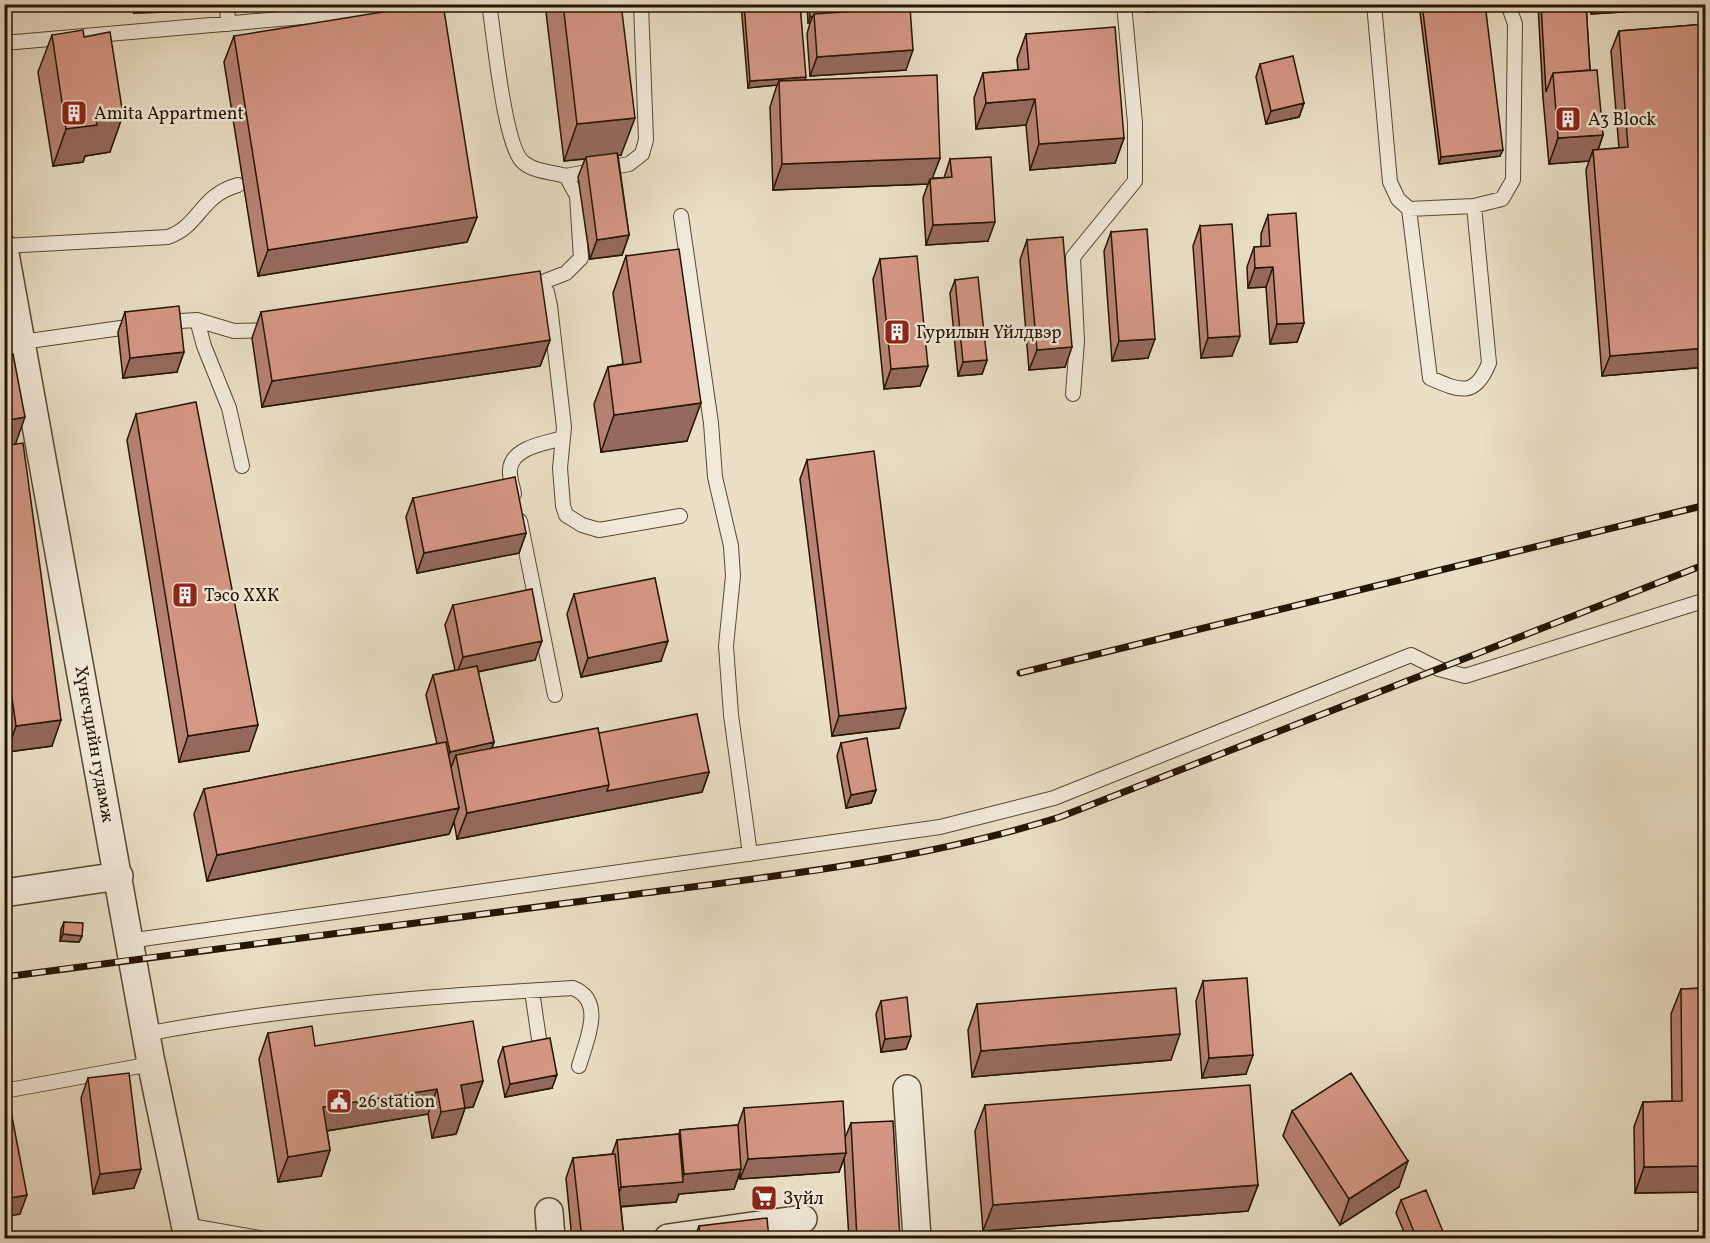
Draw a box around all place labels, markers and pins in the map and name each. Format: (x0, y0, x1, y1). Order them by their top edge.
building icon: Amita Appartment (59, 98, 89, 128)
place label: Amita Appartment (94, 102, 244, 127)
building icon: A3 Block (1553, 104, 1583, 134)
place label: A3 Block (1588, 108, 1656, 133)
building icon: Гурилын Үйлдвэр (882, 317, 912, 347)
place label: Гурилын Үйлдвэр (916, 321, 1062, 346)
building icon: Тэсо ХХК (170, 580, 200, 610)
place label: Тэсо ХХК (204, 584, 279, 609)
public building icon: 26 station (324, 1086, 354, 1116)
place label: 26 station (358, 1090, 435, 1115)
supermarket icon: Зүйл (749, 1183, 779, 1213)
place label: Зүйл (783, 1187, 824, 1212)

